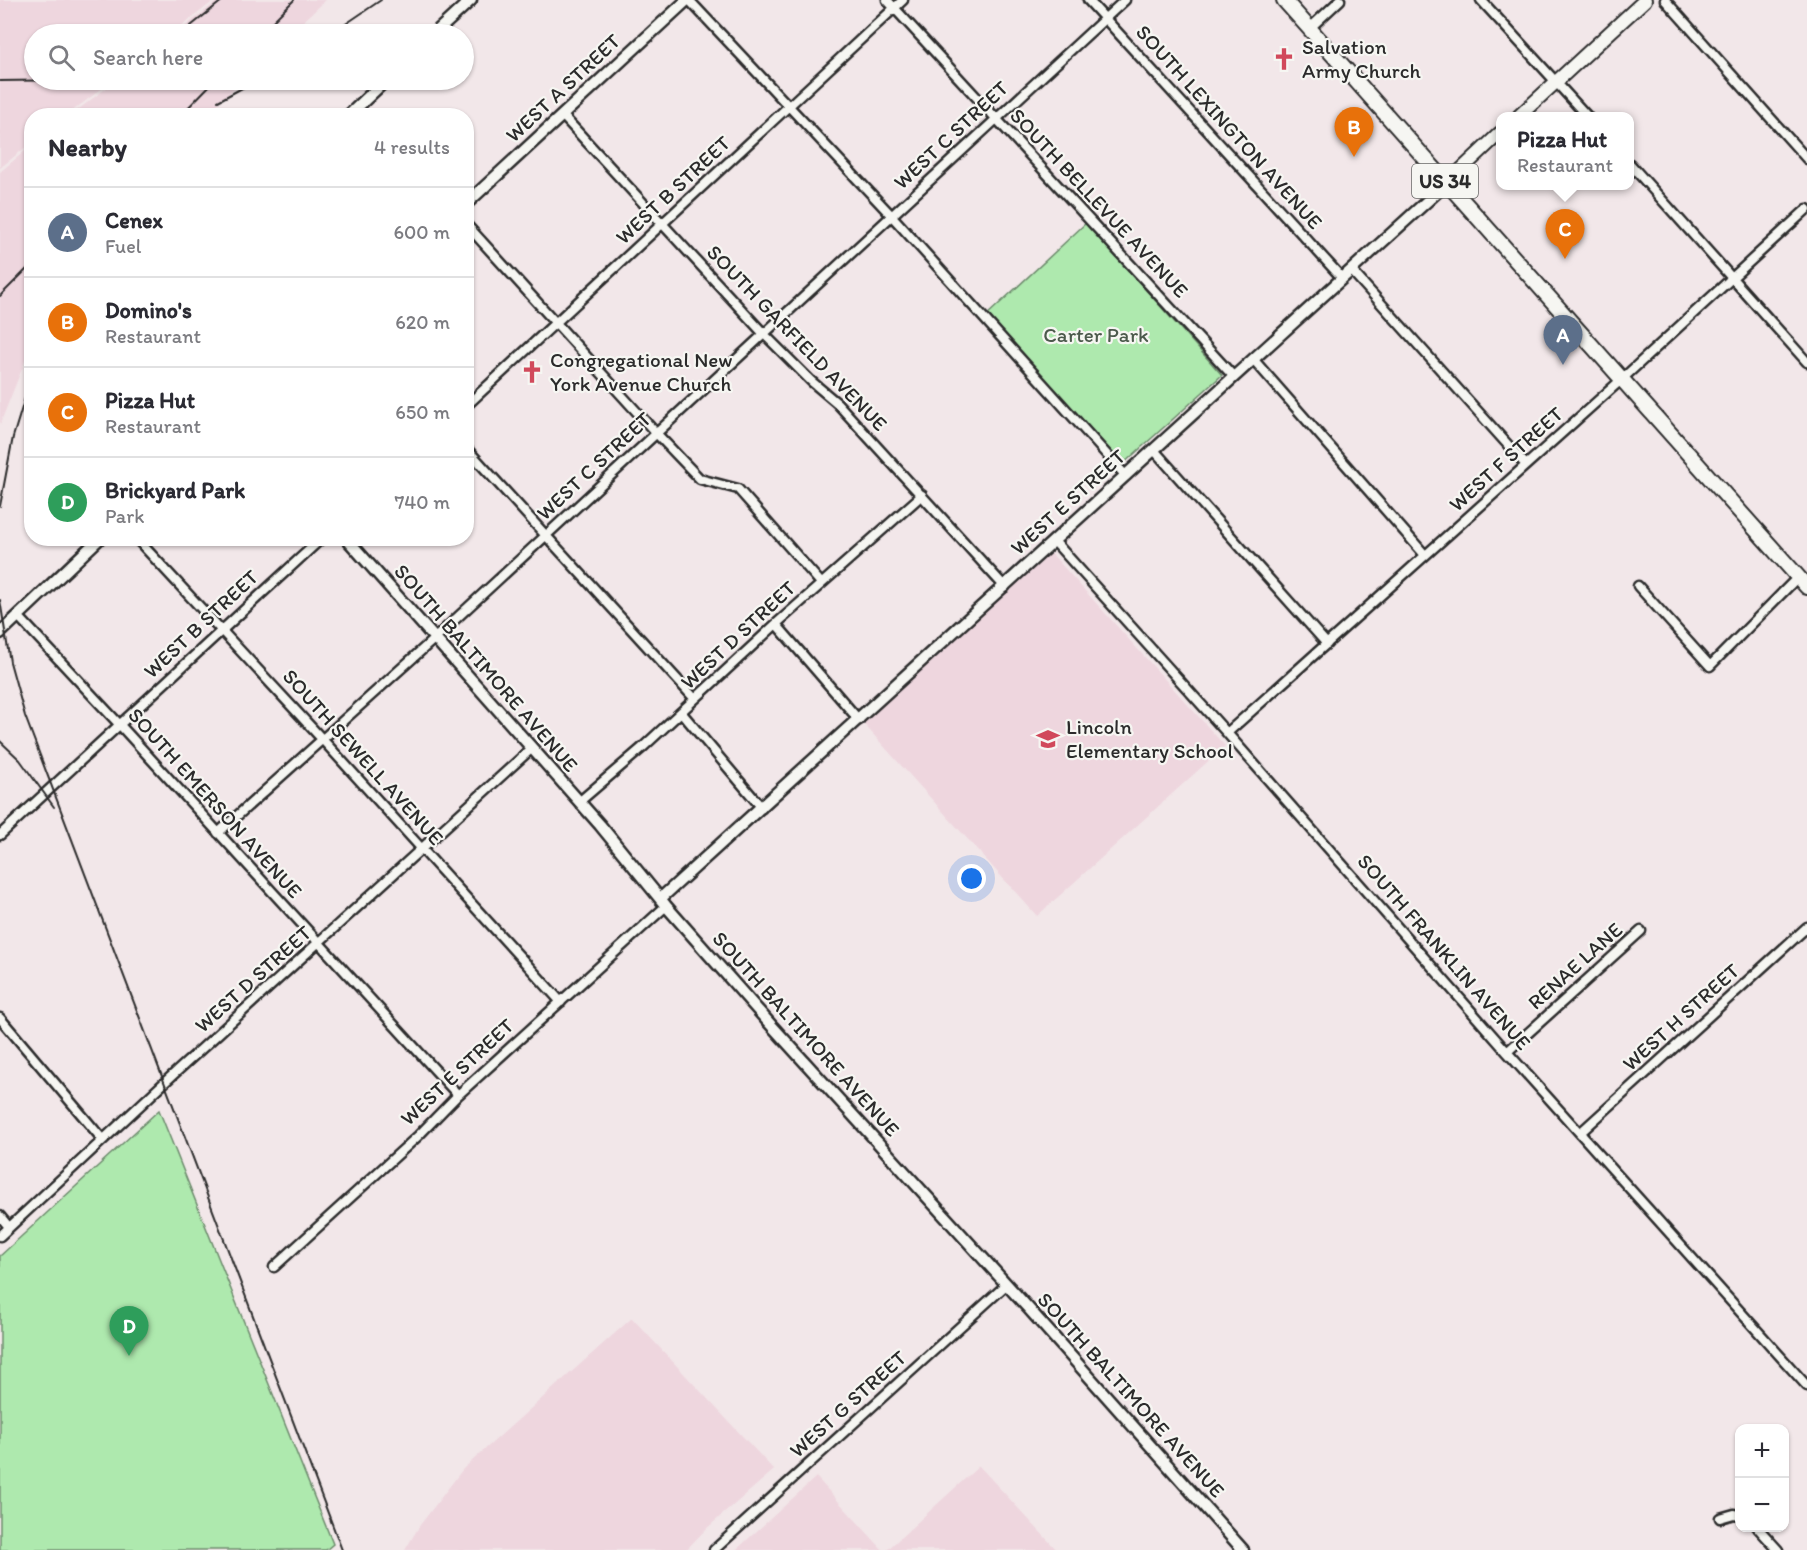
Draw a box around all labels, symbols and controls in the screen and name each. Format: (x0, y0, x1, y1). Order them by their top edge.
street label: SOUTH LEXINGTON AVENUE (1131, 19, 1328, 234)
search box (24, 24, 474, 90)
street label: WEST A STREET (500, 28, 625, 147)
place label: Salvation Army Church (1302, 34, 1422, 83)
icon: search (45, 41, 78, 74)
text: Search here (93, 44, 203, 71)
church icon: Salvation Army Church (1271, 46, 1297, 72)
street label: WEST C STREET (888, 75, 1013, 194)
street label: SOUTH BELLEVUE AVENUE (1005, 103, 1194, 303)
pin: B (1334, 108, 1374, 157)
popup (1496, 112, 1634, 190)
text: Pizza Hut (1517, 126, 1607, 153)
street label: WEST B STREET (610, 130, 735, 249)
text: Nearby (48, 131, 127, 163)
text: 4 results (374, 135, 450, 159)
text: Restaurant (1517, 153, 1613, 177)
road number: US 34 (1412, 164, 1478, 198)
text: Cenex (105, 207, 163, 234)
pin: C (1546, 210, 1584, 259)
text: A (61, 220, 74, 244)
text: 600 m (393, 220, 450, 244)
text: Fuel (105, 234, 141, 258)
street label: SOUTH GARFIELD AVENUE (702, 239, 893, 436)
text: Domino's (105, 297, 192, 324)
text: B (61, 310, 74, 334)
text: 620 m (395, 310, 450, 334)
pin: A (1544, 316, 1582, 365)
park label: Carter Park (1043, 322, 1149, 347)
text: Restaurant (105, 324, 201, 348)
place label: Congregational New York Avenue Church (550, 347, 733, 396)
church icon: Congregational New York Avenue Church (519, 359, 545, 385)
text: Pizza Hut (105, 387, 195, 414)
text: C (61, 400, 74, 424)
text: 650 m (395, 400, 450, 424)
street label: WEST F STREET (1444, 401, 1568, 516)
street label: WEST C STREET (531, 406, 656, 525)
text: Restaurant (105, 414, 201, 438)
street label: WEST E STREET (1005, 443, 1130, 560)
text: Brickyard Park (105, 477, 245, 504)
text: D (61, 490, 74, 514)
text: 740 m (394, 490, 450, 514)
text: Park (105, 504, 144, 528)
street label: SOUTH BALTIMORE AVENUE (389, 559, 584, 777)
street label: WEST B STREET (138, 564, 263, 683)
street label: WEST D STREET (675, 575, 800, 694)
street label: SOUTH SEWELL AVENUE (278, 664, 449, 850)
street label: SOUTH EMERSON AVENUE (123, 702, 308, 903)
place label: Lincoln Elementary School (1066, 714, 1234, 763)
school or university icon: Lincoln Elementary School (1035, 726, 1061, 752)
street label: SOUTH FRANKLIN AVENUE (1352, 849, 1536, 1055)
your location (957, 864, 986, 893)
street label: RENAE LANE (1522, 917, 1627, 1014)
street label: WEST D STREET (189, 920, 316, 1037)
street label: SOUTH BALTIMORE AVENUE (708, 926, 905, 1141)
street label: WEST H STREET (1617, 958, 1744, 1076)
street label: WEST E STREET (395, 1013, 519, 1131)
street label: SOUTH BALTIMORE AVENUE (1033, 1287, 1230, 1502)
pin: D (110, 1306, 148, 1356)
street label: WEST G STREET (784, 1345, 911, 1463)
map controls (1735, 1424, 1789, 1532)
button: + (1735, 1424, 1789, 1478)
button: − (1735, 1478, 1789, 1532)

